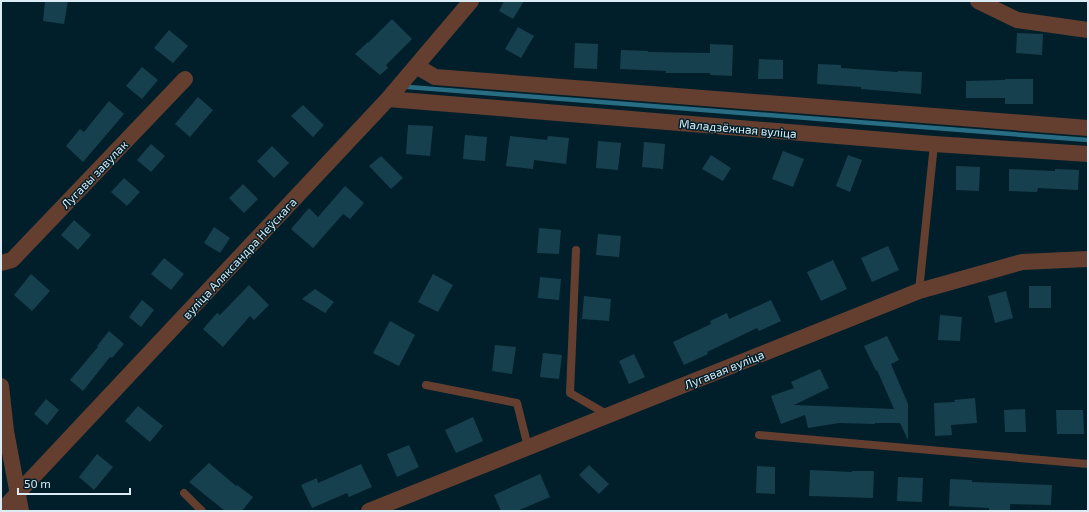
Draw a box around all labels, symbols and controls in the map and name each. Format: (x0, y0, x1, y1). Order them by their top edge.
street label: Маладзёжная вуліца (678, 116, 798, 141)
street label: Лугавы завулак (58, 137, 131, 212)
street label: вуліца Аляксандра Неўскага (179, 194, 300, 322)
street label: Лугавая вуліца (682, 347, 766, 392)
scale bar (18, 470, 130, 496)
text: 50 m (24, 476, 51, 490)

